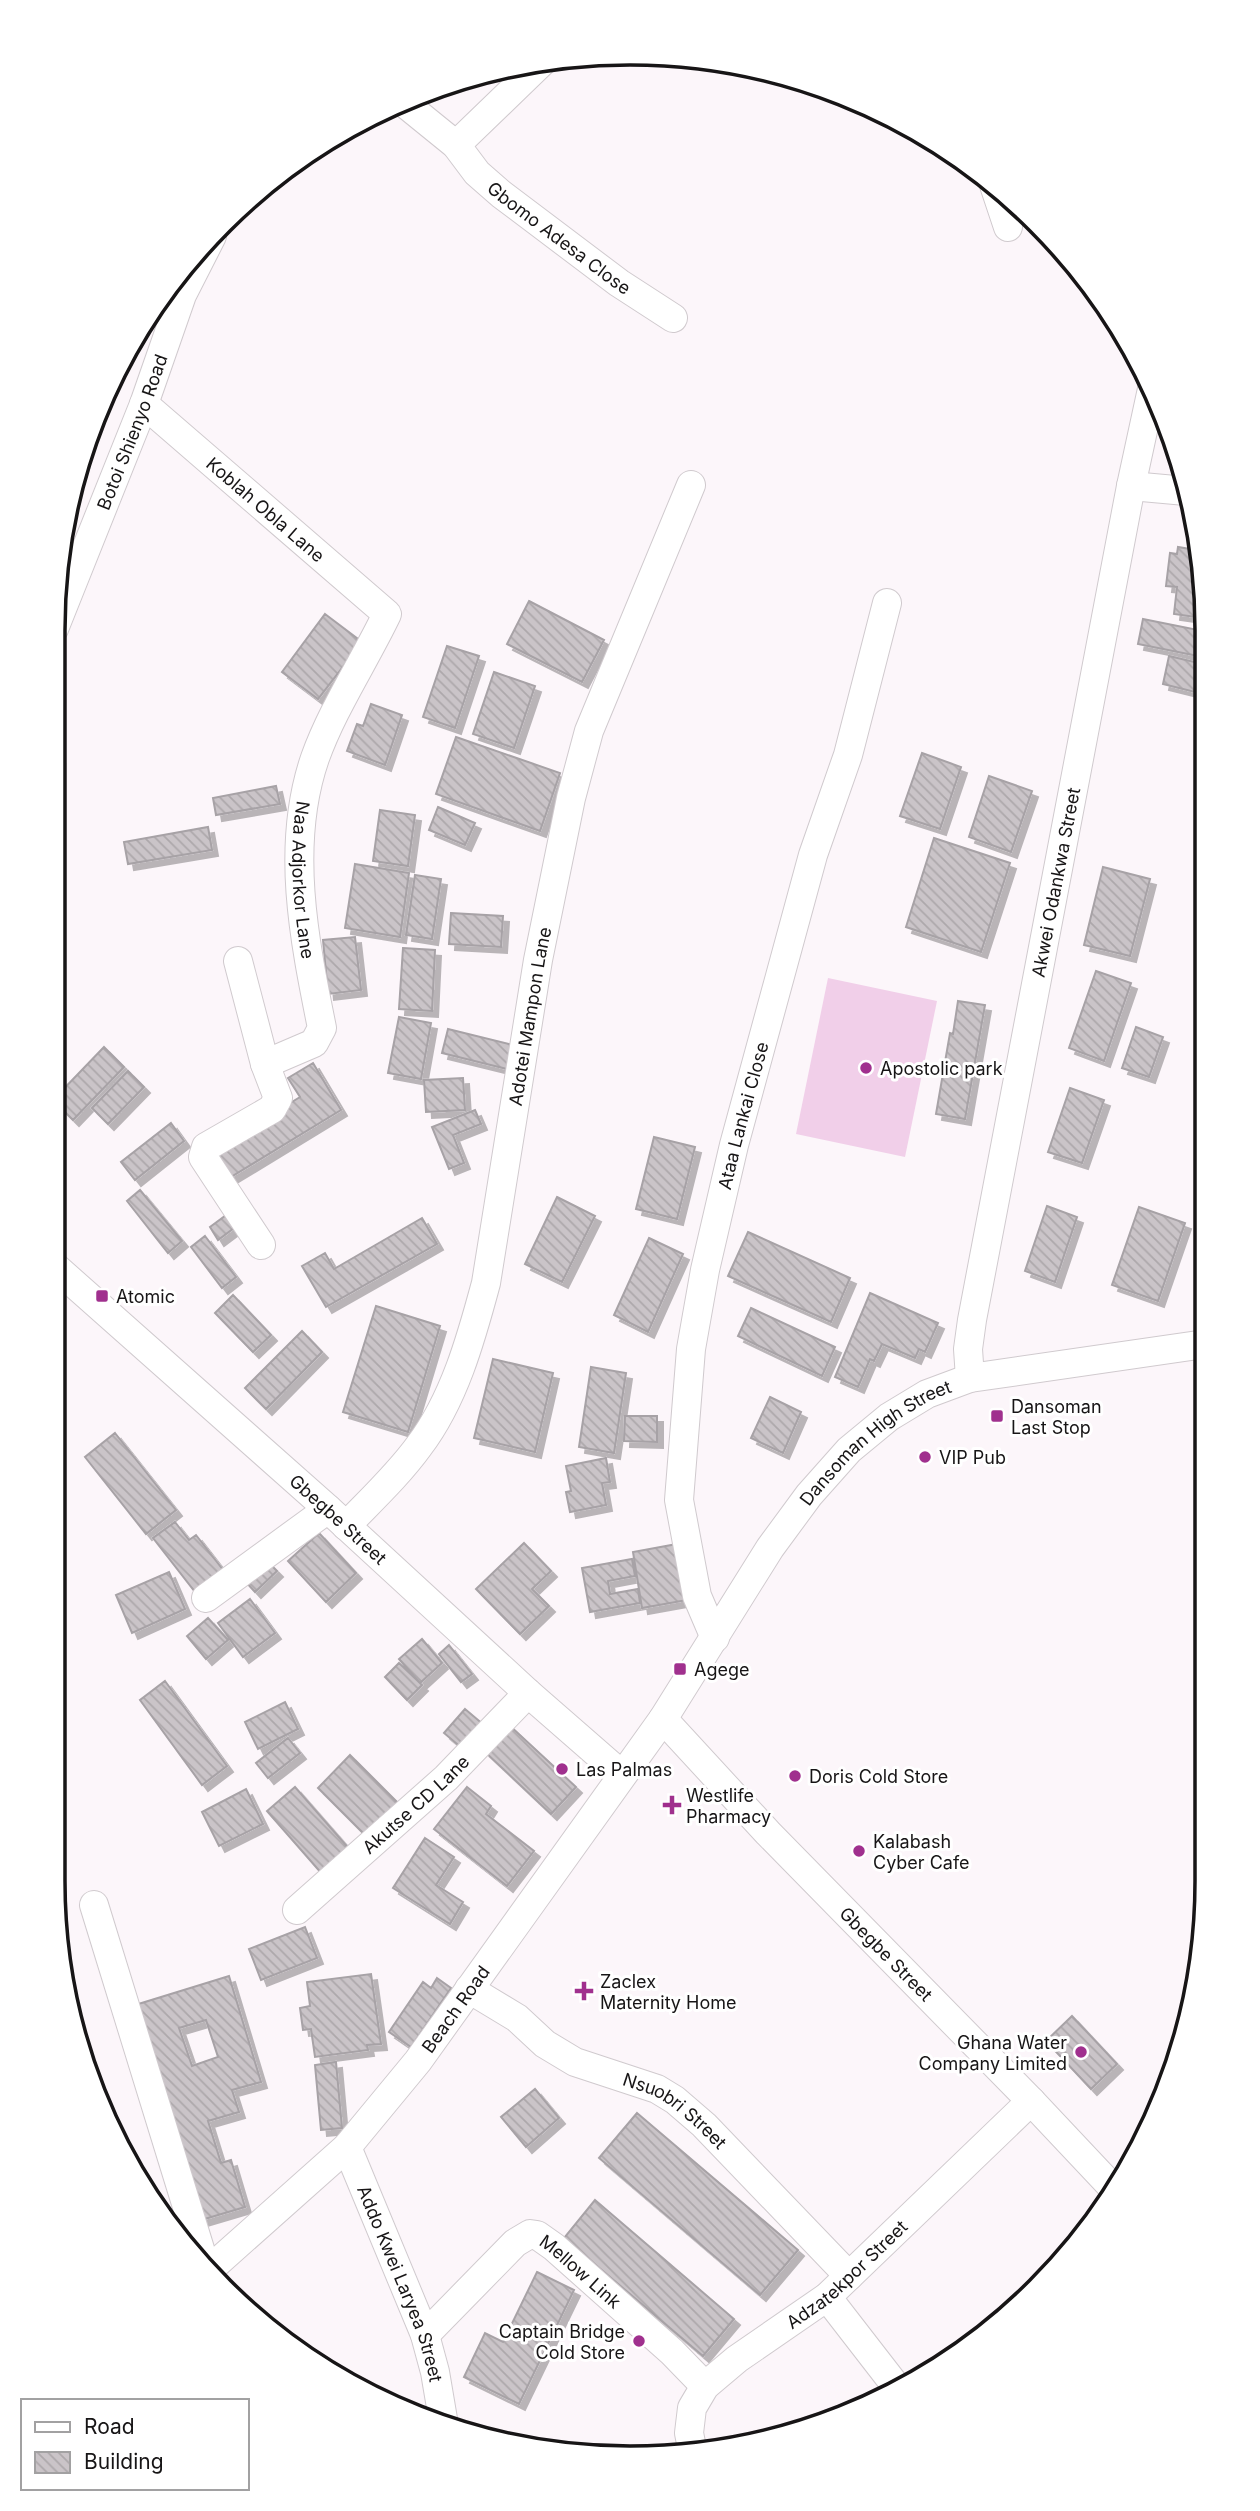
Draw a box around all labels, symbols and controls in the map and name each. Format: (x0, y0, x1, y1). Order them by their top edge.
street label: Gbomo Adesa Close (483, 177, 635, 298)
street label: Botoi Shienyo Road (92, 351, 171, 513)
street label: Koblah Obla Lane (203, 453, 329, 566)
street label: Akwei Odankwa Street (1027, 785, 1084, 979)
street label: Naa Adjorkor Lane (289, 800, 319, 960)
street label: Adotei Mampon Lane (504, 925, 555, 1107)
street label: Ataa Lankai Close (714, 1039, 772, 1192)
place label: Apostolic park (880, 1058, 1003, 1079)
marker: Apostolic park (858, 1060, 874, 1076)
place label: Atomic (116, 1286, 175, 1307)
marker: Atomic (94, 1288, 110, 1304)
street label: Dansoman High Street (795, 1375, 954, 1509)
place label: Dansoman Last Stop (1011, 1396, 1102, 1438)
marker: Dansoman Last Stop (989, 1408, 1005, 1424)
place label: VIP Pub (939, 1447, 1006, 1468)
marker: VIP Pub (917, 1449, 933, 1465)
street label: Gbegbe Street (286, 1470, 391, 1568)
place label: Agege (694, 1659, 750, 1680)
marker: Agege (672, 1661, 688, 1677)
street label: Akutse CD Lane (358, 1750, 473, 1858)
place label: Las Palmas (576, 1759, 672, 1780)
marker: Las Palmas (554, 1761, 570, 1777)
place label: Doris Cold Store (809, 1766, 948, 1787)
marker: Doris Cold Store (787, 1768, 803, 1784)
place label: Westlife Pharmacy (686, 1785, 771, 1827)
marker: Westlife Pharmacy (664, 1797, 680, 1813)
place label: Kalabash Cyber Cafe (873, 1831, 970, 1873)
marker: Kalabash Cyber Cafe (851, 1843, 867, 1859)
street label: Gbegbe Street (836, 1902, 937, 2005)
street label: Beach Road (417, 1961, 494, 2057)
place label: Zaclex Maternity Home (600, 1971, 736, 2013)
marker: Zaclex Maternity Home (574, 1981, 594, 2001)
place label: Ghana Water Company Limited (919, 2032, 1067, 2074)
marker: Ghana Water Company Limited (1073, 2044, 1089, 2060)
street label: Nsuobri Street (620, 2068, 731, 2153)
street label: Addo Kwei Laryea Street (354, 2182, 447, 2384)
street label: Adzatekpor Street (782, 2215, 911, 2333)
street label: Mellow Link (536, 2230, 626, 2312)
place label: Captain Bridge Cold Store (499, 2321, 625, 2363)
marker: Captain Bridge Cold Store (631, 2333, 647, 2349)
legend (21, 2399, 248, 2490)
text: Road (84, 2414, 135, 2439)
text: Building (84, 2449, 164, 2474)

